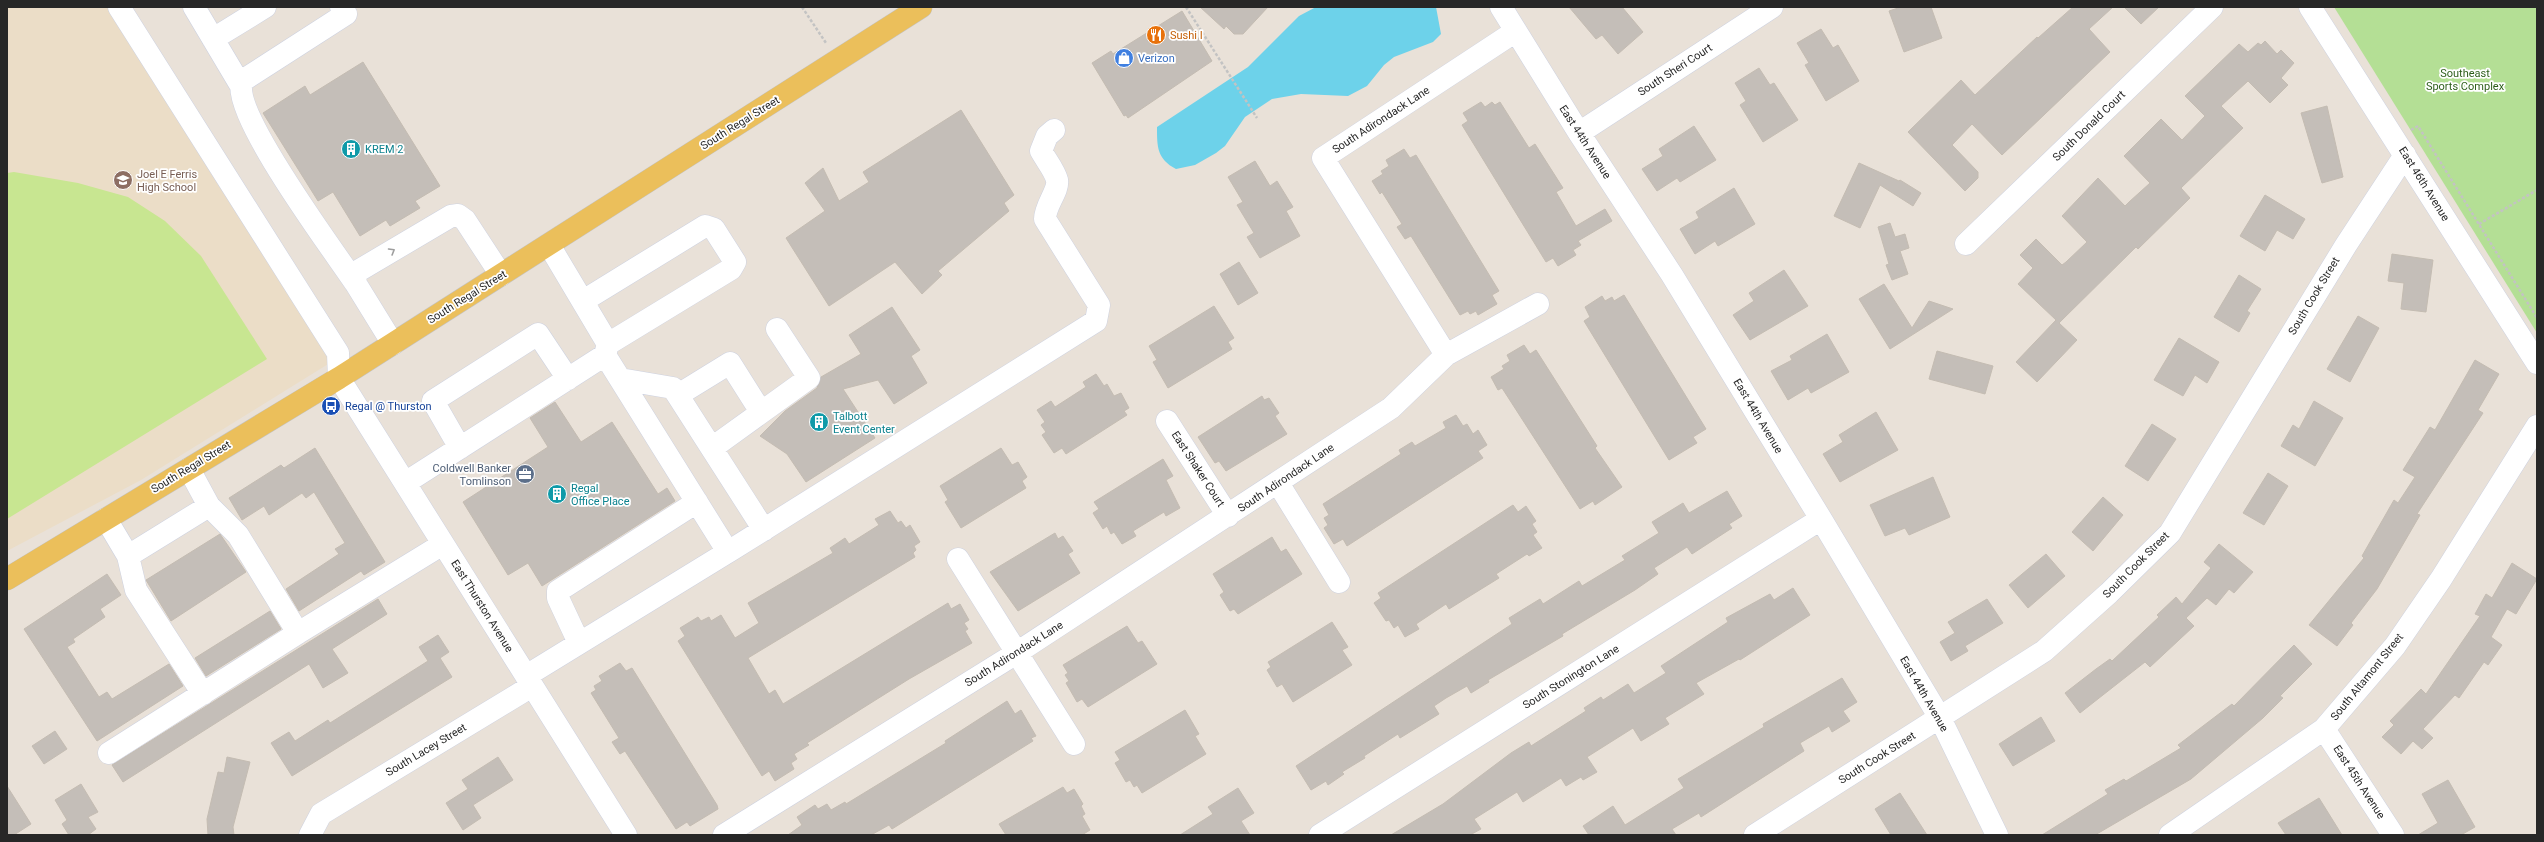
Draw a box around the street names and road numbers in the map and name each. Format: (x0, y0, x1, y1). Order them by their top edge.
street label: South Sheri Court (1635, 41, 1715, 99)
street label: South Adirondack Lane (1330, 84, 1432, 156)
street label: South Donald Court (2050, 88, 2128, 164)
street label: South Regal Street (698, 93, 782, 152)
street label: East 44th Avenue (1556, 103, 1614, 181)
street label: East 46th Avenue (2396, 145, 2452, 224)
street label: South Cook Street (2286, 254, 2343, 337)
street label: South Regal Street (425, 267, 509, 326)
street label: East 44th Avenue (1731, 376, 1786, 456)
street label: East Shaker Court (1169, 429, 1228, 510)
street label: South Regal Street (149, 438, 233, 496)
street label: South Adirondack Lane (1235, 441, 1337, 515)
street label: South Cook Street (2100, 529, 2172, 601)
street label: East Thurston Avenue (448, 557, 516, 655)
street label: South Adirondack Lane (962, 618, 1066, 690)
street label: South Altamont Street (2328, 631, 2406, 723)
street label: South Stonington Lane (1521, 642, 1622, 712)
street label: East 44th Avenue (1897, 654, 1951, 734)
street label: South Lacey Street (383, 721, 469, 779)
street label: South Cook Street (1836, 729, 1918, 787)
street label: East 45th Avenue (2330, 743, 2388, 821)

